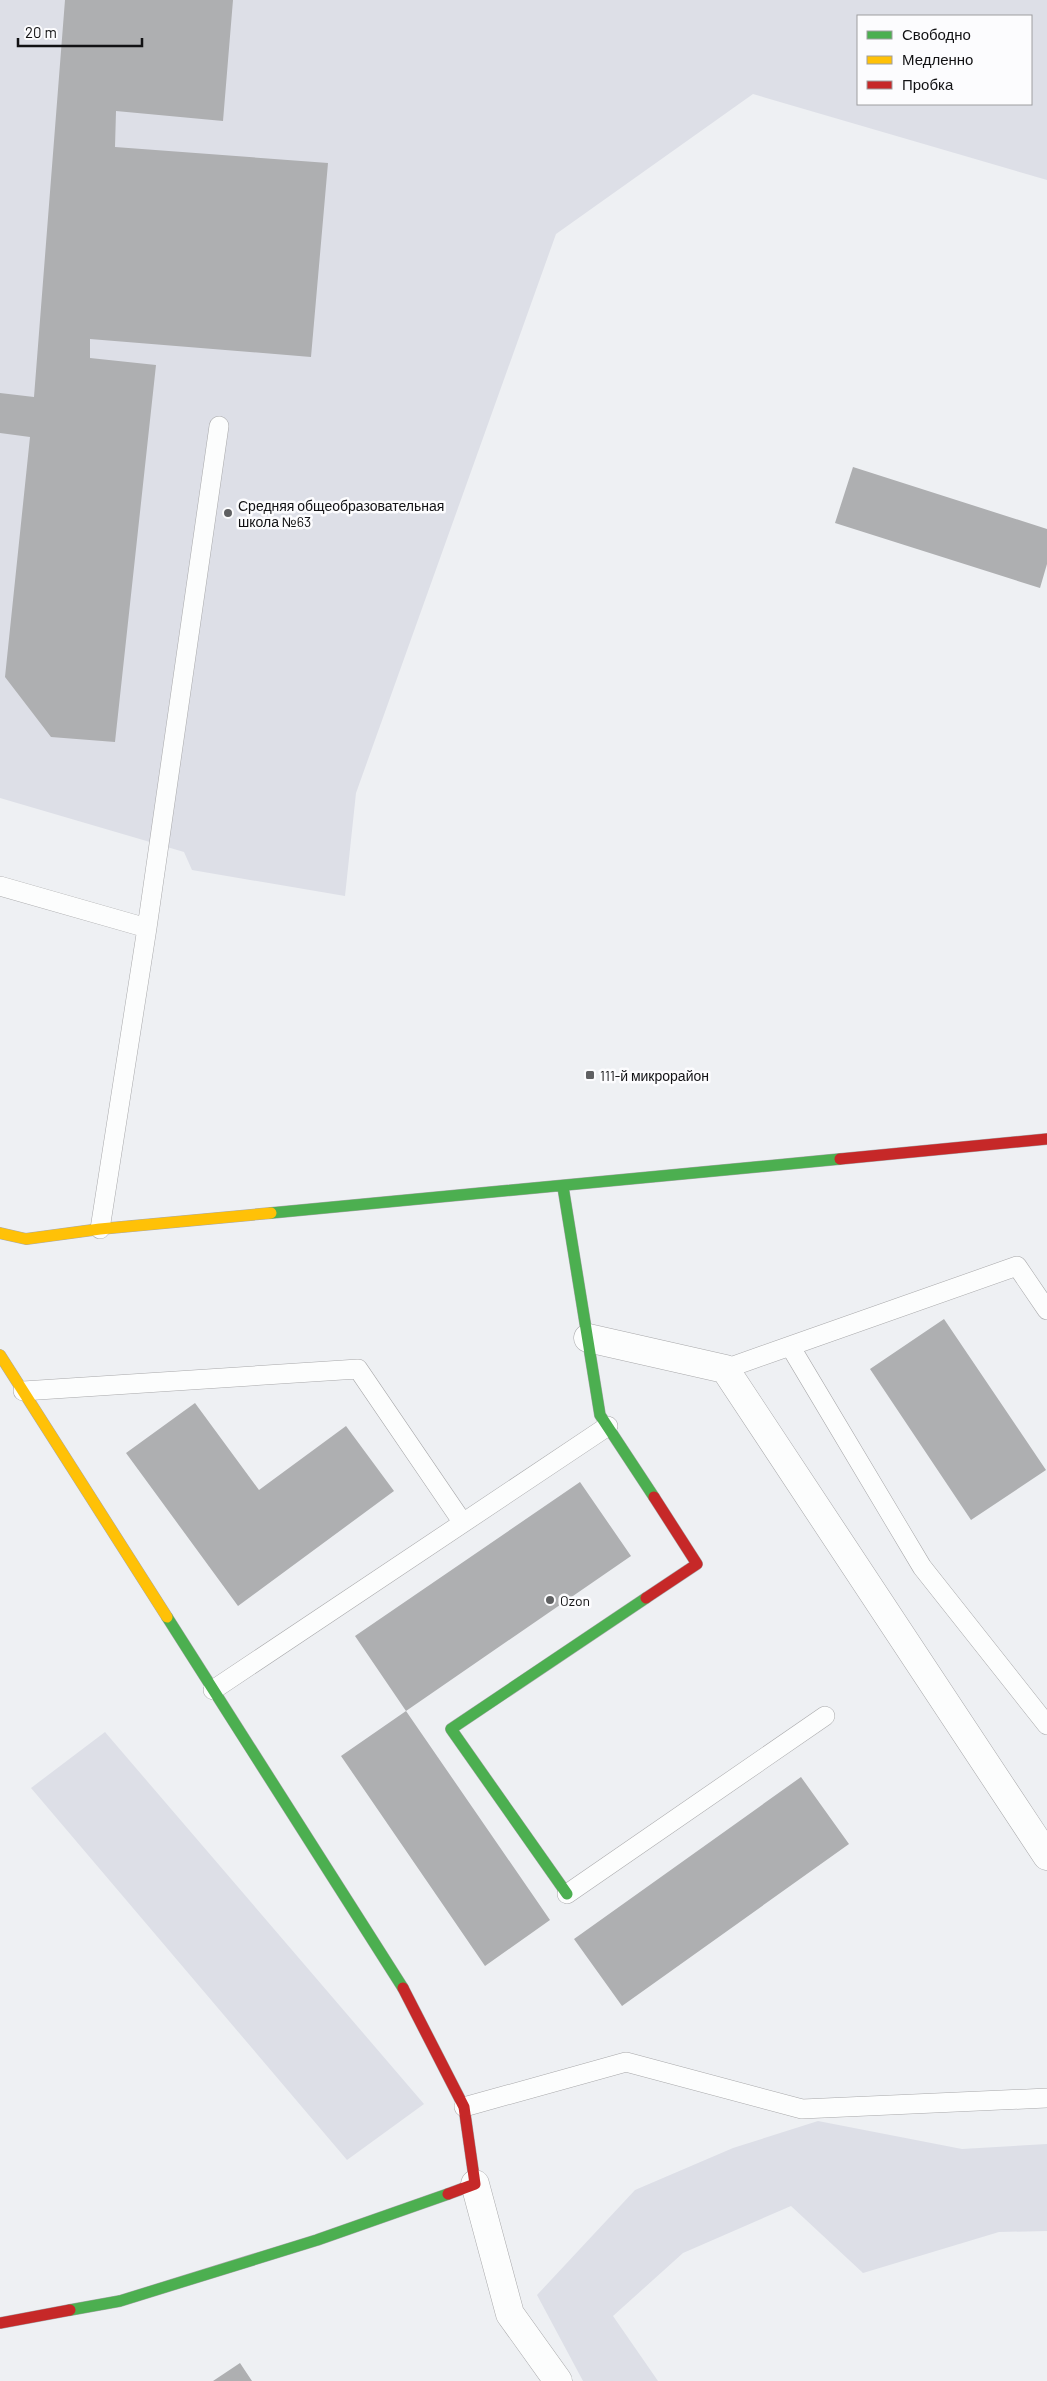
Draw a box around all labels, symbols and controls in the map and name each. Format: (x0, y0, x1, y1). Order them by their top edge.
scale bar (18, 15, 141, 47)
legend (857, 15, 1032, 105)
text: 20 m (25, 23, 57, 41)
text: Свободно (902, 25, 971, 43)
text: Медленно (902, 50, 973, 68)
text: Пробка (902, 75, 954, 93)
place label: Средняя общеобразовательная школа №63 (238, 497, 444, 530)
marker: Средняя общеобразовательная школа №63 (222, 507, 234, 519)
place label: 111-й микрорайон (600, 1067, 709, 1084)
marker: 111-й микрорайон (584, 1069, 596, 1081)
place label: Ozon (560, 1592, 590, 1609)
marker: Ozon (544, 1594, 556, 1606)

